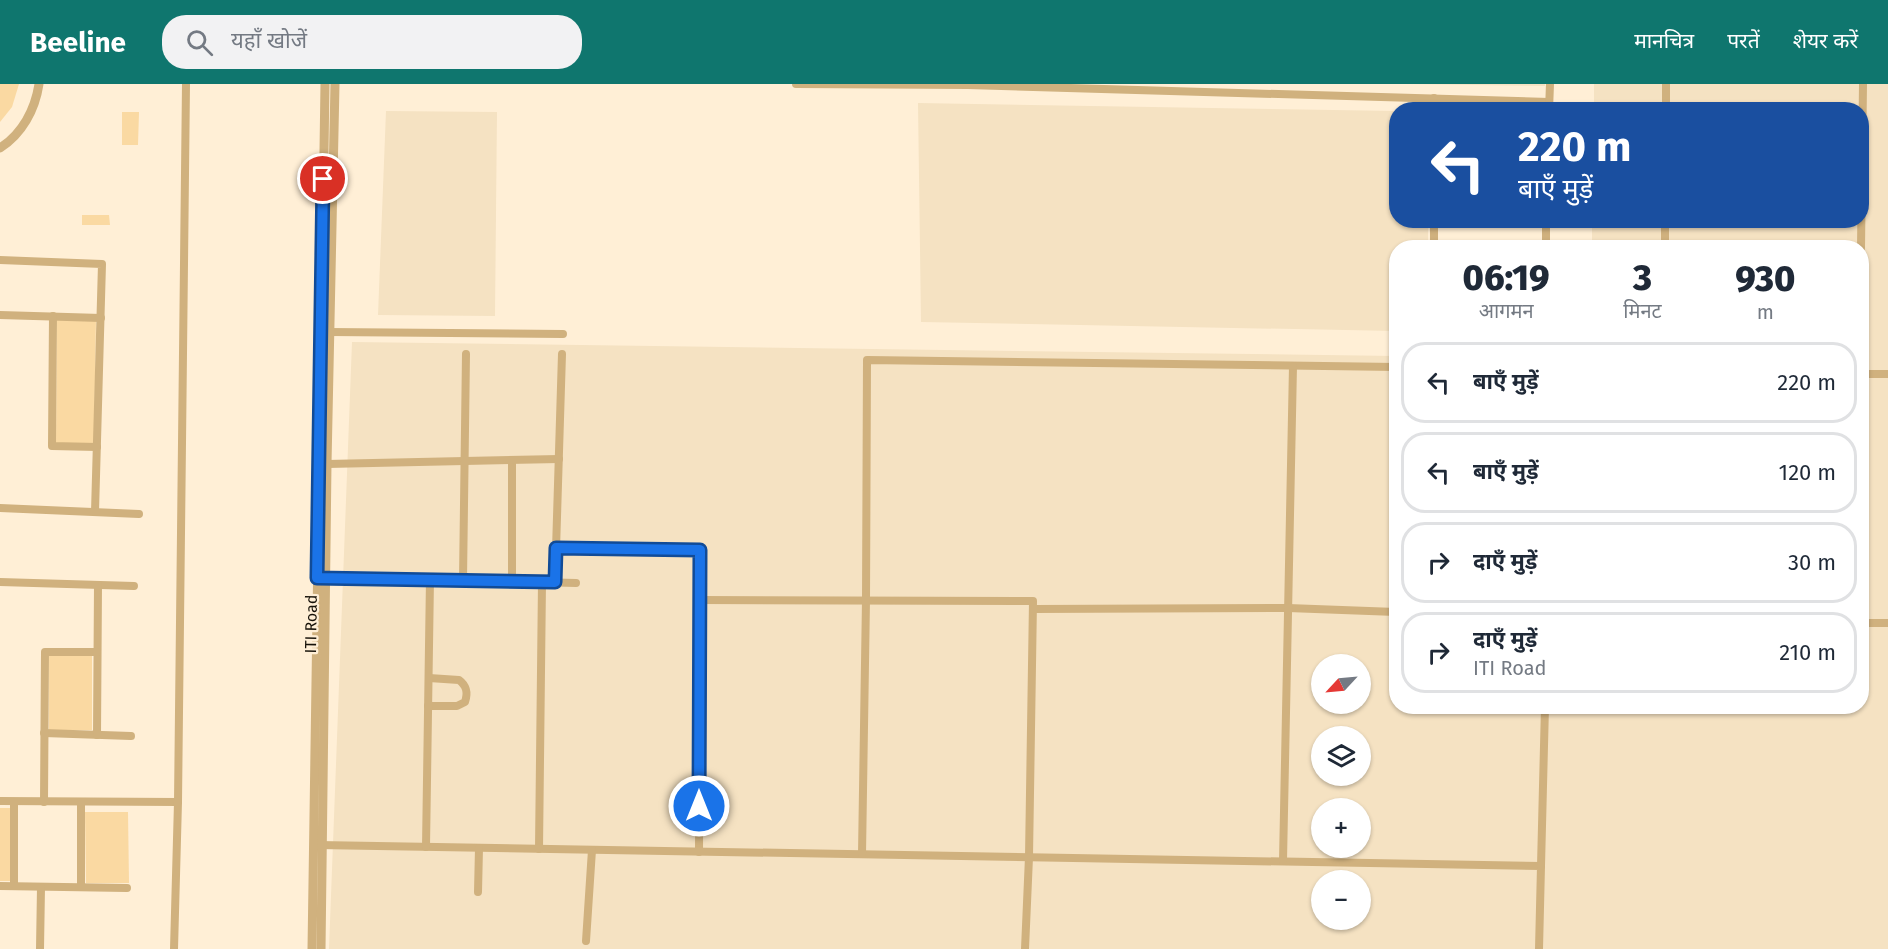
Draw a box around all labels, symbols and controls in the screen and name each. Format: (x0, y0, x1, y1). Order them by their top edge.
search box (162, 15, 582, 69)
text: Beeline (30, 26, 126, 59)
icon: search (183, 26, 216, 59)
text: यहाँ खोजें (231, 27, 307, 54)
text: मानचित्र (1634, 28, 1694, 54)
text: परतें (1727, 28, 1760, 54)
text: शेयर करें (1793, 28, 1858, 54)
text: 220 m (1518, 122, 1631, 172)
icon: left (1419, 126, 1497, 204)
pin (297, 153, 348, 204)
icon: arrive (306, 162, 339, 195)
text: बाएँ मुड़ें (1518, 173, 1593, 205)
text: 06:19 (1463, 256, 1550, 300)
text: 3 (1633, 256, 1652, 300)
text: 930 (1735, 257, 1795, 301)
text: आगमन (1479, 299, 1534, 323)
text: मिनट (1623, 299, 1662, 323)
text: m (1757, 300, 1774, 324)
icon: left (1422, 366, 1455, 399)
text: बाएँ मुड़ें (1473, 368, 1539, 395)
text: 220 m (1777, 369, 1836, 396)
icon: left (1422, 456, 1455, 489)
text: बाएँ मुड़ें (1473, 458, 1539, 485)
text: 120 m (1779, 459, 1836, 486)
icon: right (1422, 546, 1455, 579)
text: दाएँ मुड़ें (1473, 548, 1537, 575)
text: 30 m (1788, 549, 1836, 576)
street label: ITI Road (301, 594, 321, 654)
text: दाएँ मुड़ें (1473, 626, 1537, 653)
icon: right (1422, 636, 1455, 669)
text: 210 m (1779, 639, 1836, 666)
north arrow (1311, 654, 1371, 714)
map controls (1311, 654, 1371, 930)
text: ITI Road (1473, 656, 1547, 680)
button: layers (1311, 726, 1371, 786)
position arrow (667, 774, 731, 838)
button: + (1311, 798, 1371, 858)
button: − (1311, 870, 1371, 930)

